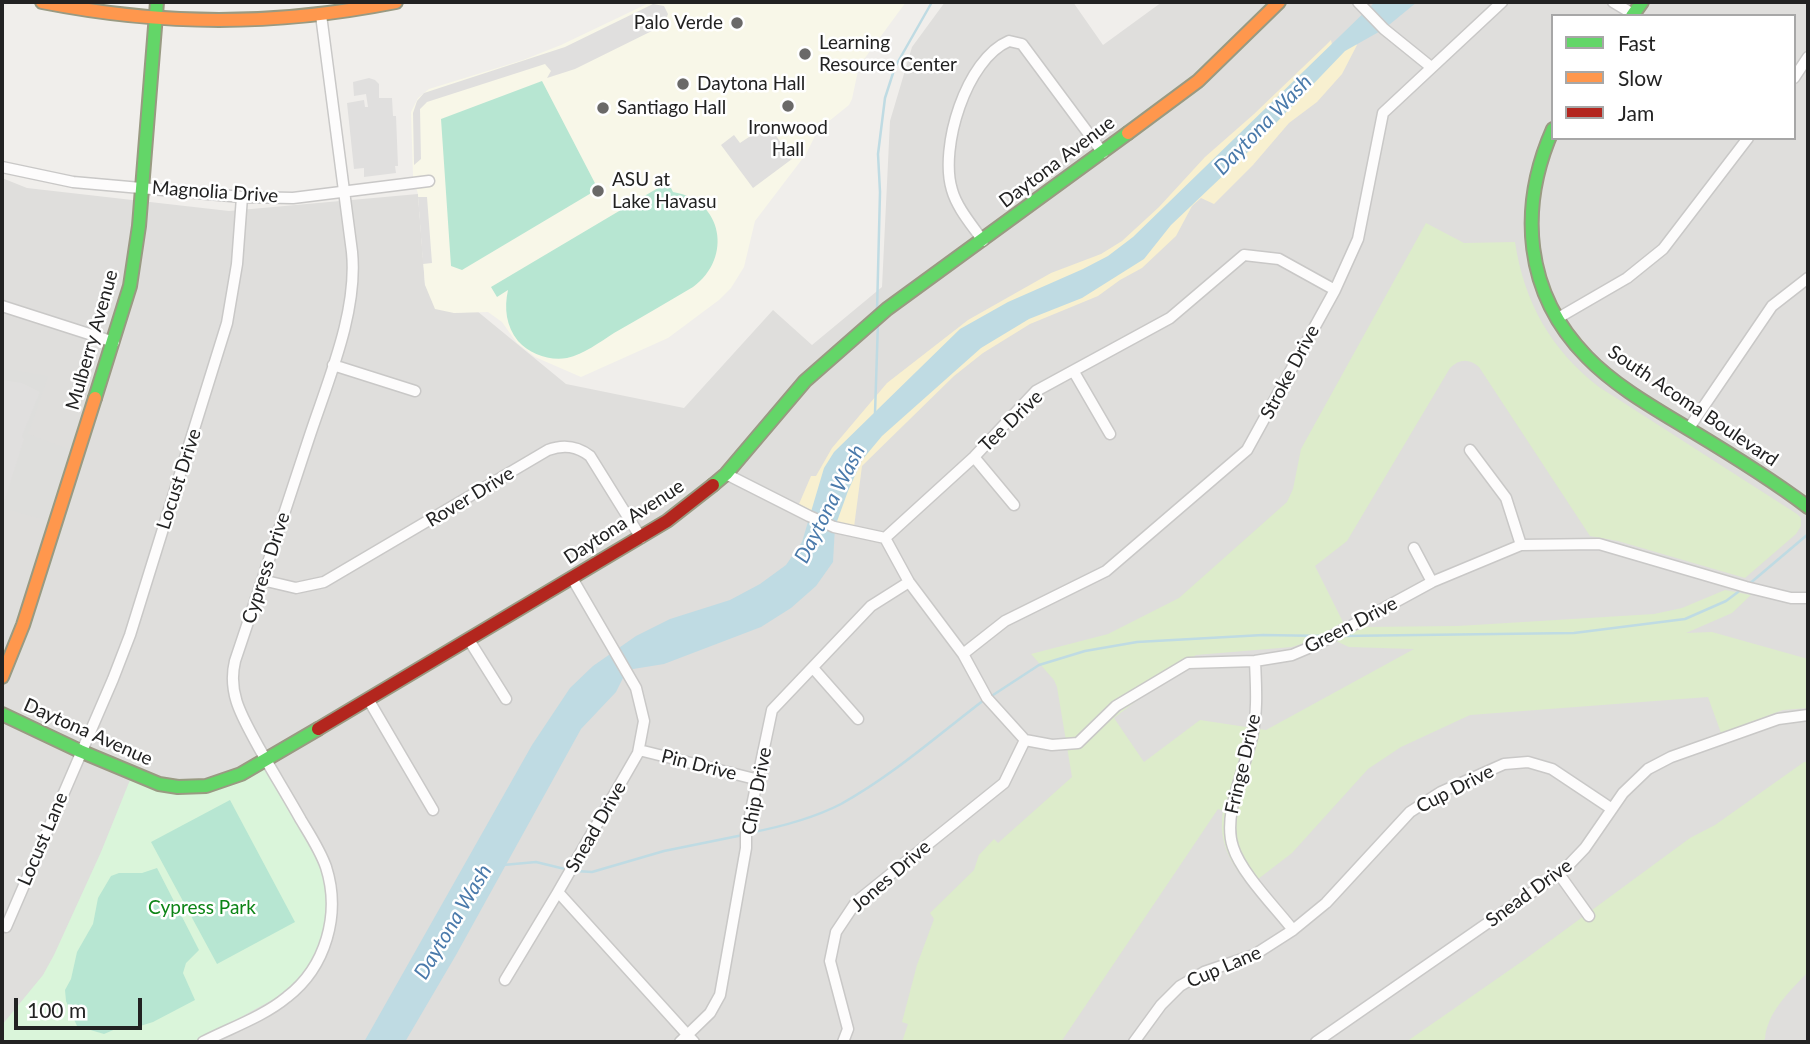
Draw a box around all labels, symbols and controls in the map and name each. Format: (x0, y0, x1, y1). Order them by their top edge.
place label: Palo Verde (634, 12, 723, 34)
legend (1551, 14, 1796, 140)
marker: Palo Verde (729, 15, 745, 31)
text: Fast (1618, 30, 1655, 55)
place label: Learning Resource Center (819, 32, 957, 76)
marker: Learning Resource Center (797, 46, 813, 62)
text: Slow (1618, 65, 1662, 90)
water label: Daytona Wash (1209, 70, 1317, 180)
place label: Daytona Hall (697, 73, 805, 95)
marker: Daytona Hall (675, 76, 691, 92)
place label: Santiago Hall (617, 97, 726, 119)
marker: Ironwood Hall (780, 98, 796, 114)
marker: Santiago Hall (595, 100, 611, 116)
text: Jam (1618, 100, 1654, 125)
street label: Daytona Avenue (995, 111, 1119, 213)
place label: Ironwood Hall (748, 117, 828, 161)
place label: ASU at Lake Havasu (612, 169, 717, 213)
street label: Magnolia Drive (151, 176, 279, 208)
marker: ASU at Lake Havasu (590, 183, 606, 199)
street label: Mulberry Avenue (61, 267, 123, 413)
street label: Stroke Drive (1256, 321, 1324, 423)
street label: South Acoma Boulevard (1604, 341, 1782, 471)
street label: Tee Drive (975, 385, 1047, 457)
street label: Locust Drive (152, 426, 206, 532)
water label: Daytona Wash (789, 441, 871, 567)
street label: Rover Drive (422, 462, 518, 532)
street label: Daytona Avenue (560, 475, 688, 569)
street label: Cypress Drive (237, 509, 295, 627)
street label: Green Drive (1301, 592, 1401, 658)
street label: Daytona Avenue (20, 693, 156, 771)
street label: Fringe Drive (1220, 712, 1266, 816)
street label: Pin Drive (659, 745, 739, 785)
street label: Chip Drive (737, 745, 777, 837)
street label: Cup Drive (1412, 760, 1498, 818)
street label: Snead Drive (561, 778, 631, 876)
street label: Locust Lane (13, 789, 73, 889)
street label: Jones Drive (847, 835, 935, 917)
street label: Snead Drive (1481, 854, 1577, 932)
water label: Daytona Wash (409, 860, 497, 984)
park label: Cypress Park (148, 897, 256, 919)
street label: Cup Lane (1183, 941, 1265, 993)
scale bar (18, 984, 145, 1028)
text: 100 m (27, 997, 86, 1022)

